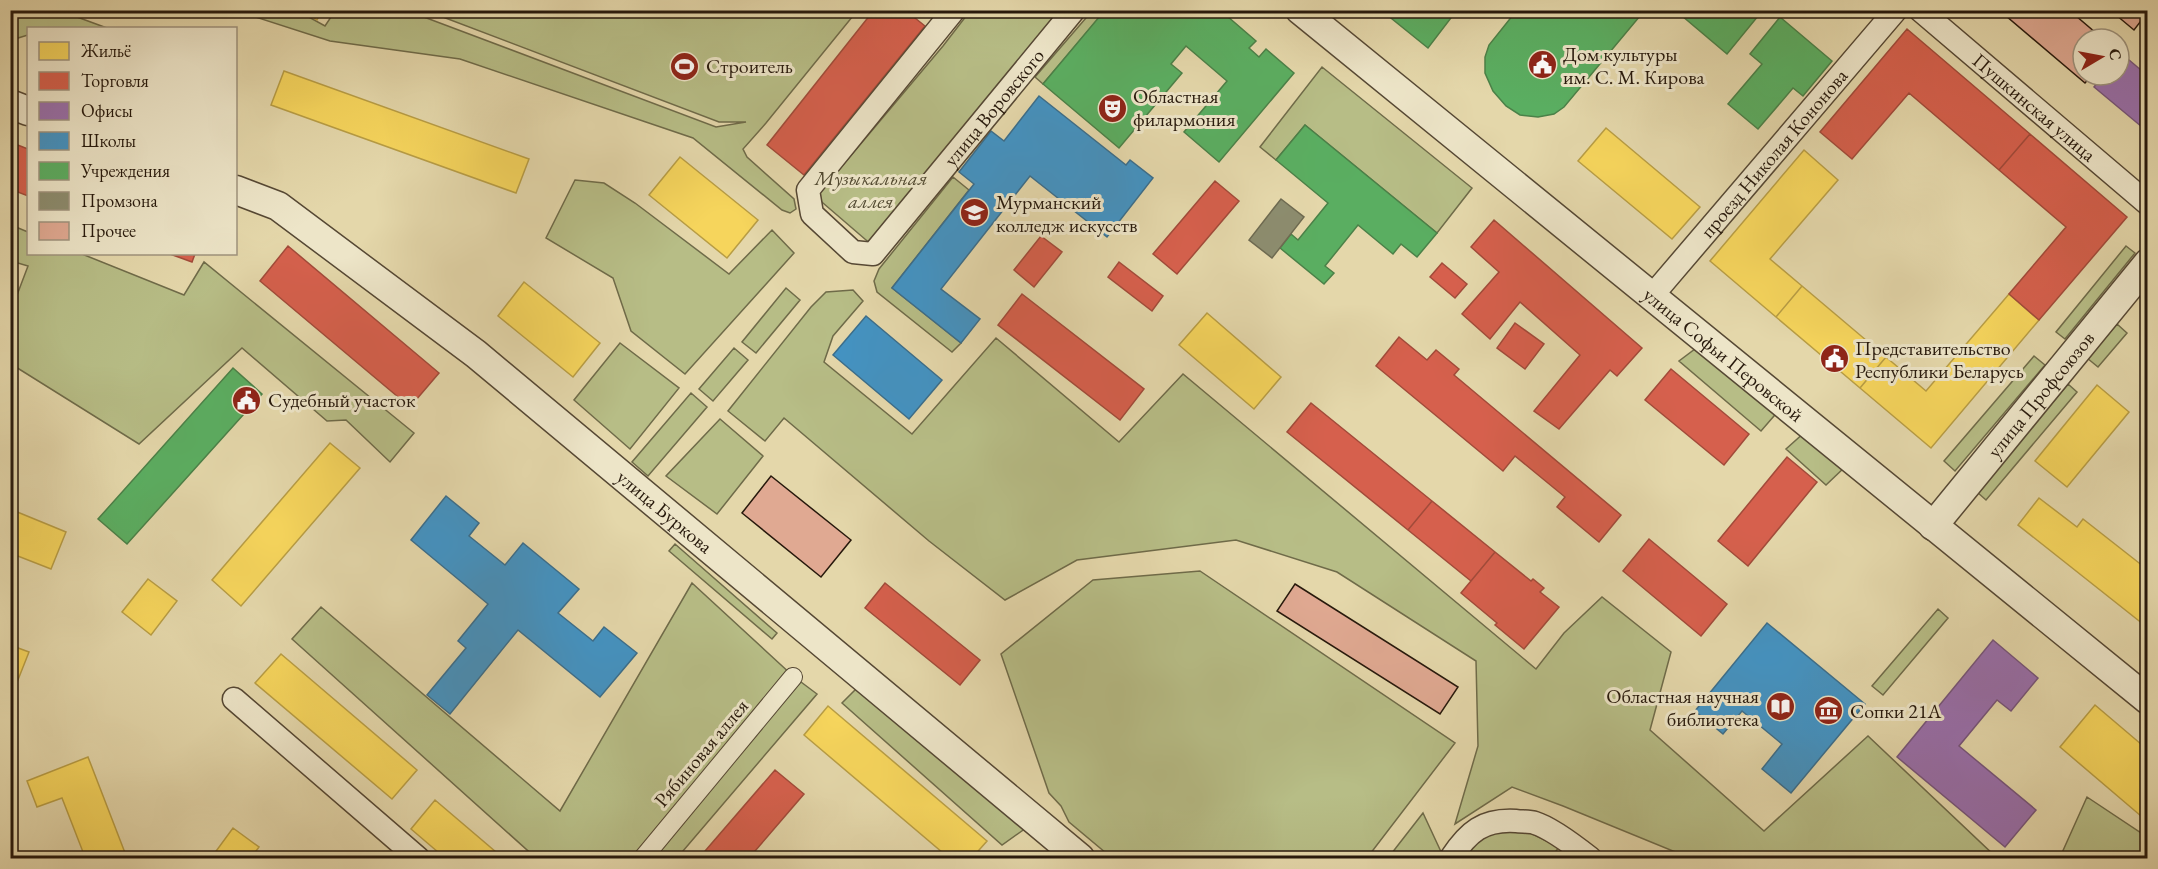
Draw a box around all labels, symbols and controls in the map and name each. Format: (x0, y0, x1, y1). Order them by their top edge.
legend (27, 27, 237, 255)
north arrow (2071, 27, 2131, 87)
text: Жильё (80, 39, 131, 62)
place label: Дом культуры им. С. М. Кирова (1563, 41, 1705, 90)
street label: улица Воровского (938, 43, 1050, 172)
street label: Пушкинская улица (1967, 47, 2102, 167)
text: С (2104, 47, 2127, 62)
public building icon: Дом культуры им. С. М. Кирова (1526, 49, 1558, 81)
sports icon: Строитель (669, 50, 701, 82)
place label: Строитель (706, 53, 793, 79)
street label: проезд Николая Кононова (1694, 63, 1853, 243)
text: Торговля (81, 69, 149, 92)
place label: Областная филармония (1133, 83, 1235, 132)
theatre icon: Областная филармония (1096, 92, 1128, 124)
text: Офисы (81, 99, 133, 122)
text: Школы (81, 129, 136, 152)
text: Учреждения (80, 159, 170, 182)
park label: Музыкальная аллея (814, 165, 928, 214)
text: Промзона (81, 189, 158, 212)
place label: Мурманский колледж искусств (996, 189, 1138, 238)
school or university icon: Мурманский колледж искусств (959, 197, 991, 229)
text: Прочее (81, 219, 136, 242)
street label: улица Софьи Перовской (1638, 282, 1809, 428)
street label: улица Профсоюзов (1981, 326, 2100, 463)
place label: Представительство Республики Беларусь (1855, 335, 2024, 384)
public building icon: Представительство Республики Беларусь (1818, 343, 1850, 375)
public building icon: Судебный участок (231, 384, 263, 416)
place label: Судебный участок (268, 387, 416, 413)
street label: улица Буркова (611, 464, 718, 559)
place label: Областная научная библиотека (1606, 683, 1759, 732)
library icon: Областная научная библиотека (1764, 691, 1796, 723)
street label: Рябиновая аллея (648, 694, 754, 812)
museum icon: Сопки 21А (1813, 695, 1845, 727)
place label: Сопки 21А (1850, 698, 1941, 724)

